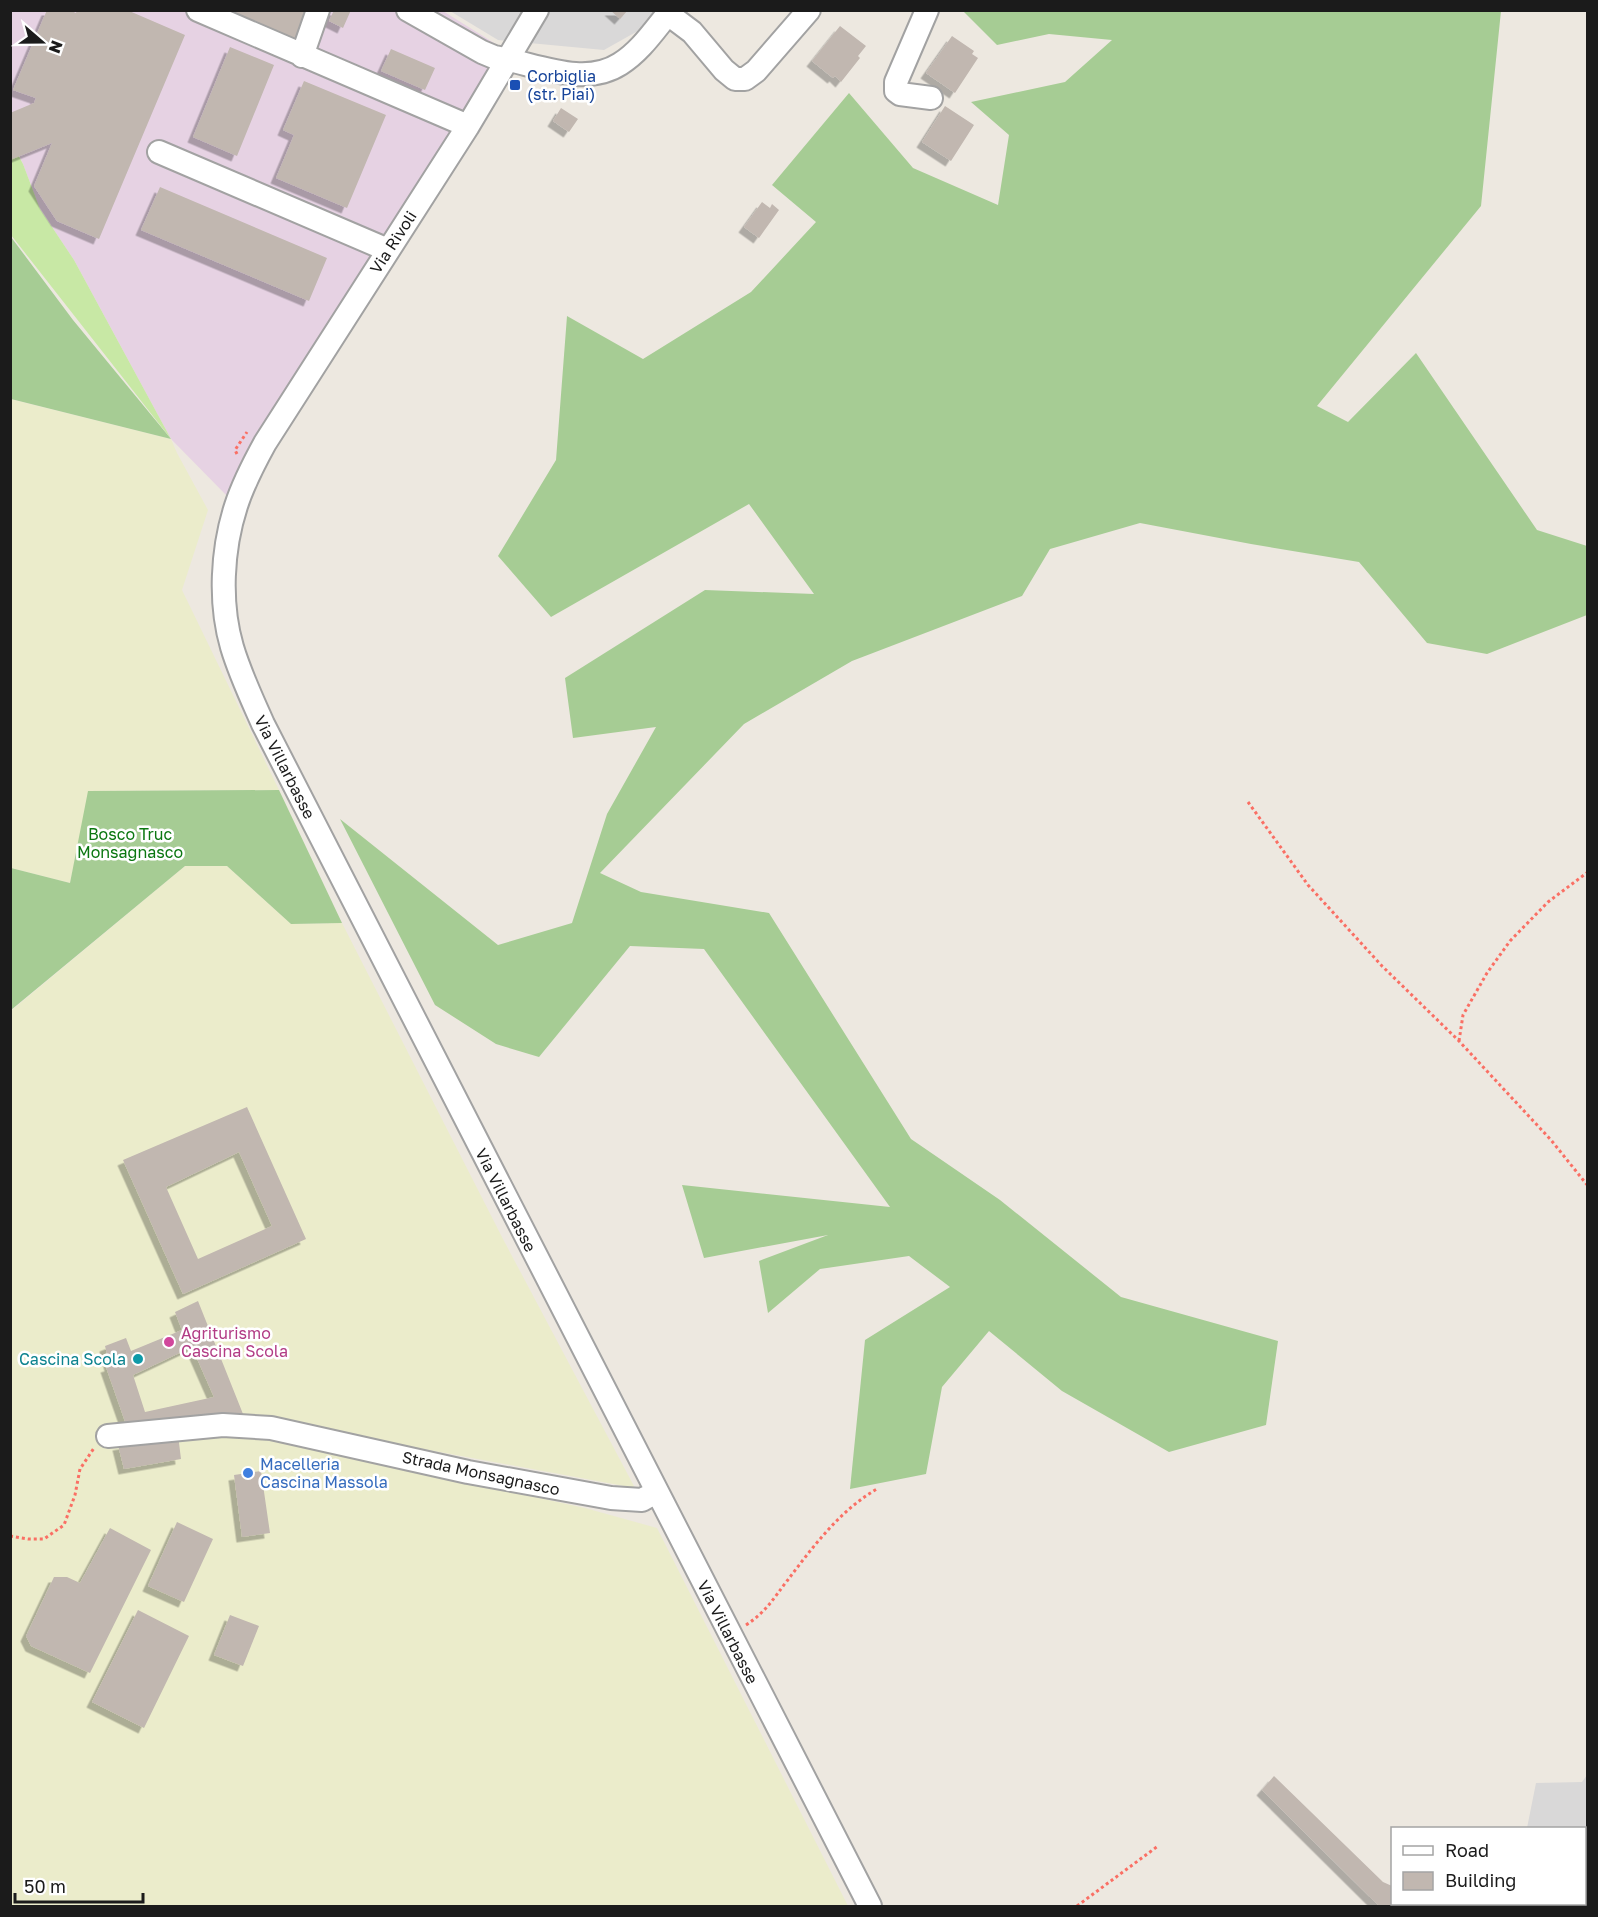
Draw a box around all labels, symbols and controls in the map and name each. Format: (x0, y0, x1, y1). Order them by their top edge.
north arrow (12, 12, 72, 72)
text: N (45, 38, 68, 56)
place label: Corbiglia (str. Piai) (527, 66, 596, 104)
marker: Corbiglia (str. Piai) (508, 78, 522, 92)
street label: Via Rivoli (365, 207, 421, 277)
street label: Via Villarbasse (250, 712, 320, 822)
park label: Bosco Truc Monsagnasco (77, 824, 183, 862)
street label: Via Villarbasse (471, 1145, 541, 1255)
place label: Agriturismo Cascina Scola (181, 1323, 288, 1361)
marker: Agriturismo Cascina Scola (162, 1335, 176, 1349)
place label: Cascina Scola (19, 1349, 126, 1369)
marker: Cascina Scola (131, 1352, 145, 1366)
street label: Strada Monsagnasco (400, 1447, 562, 1499)
place label: Macelleria Cascina Massola (260, 1454, 388, 1492)
marker: Macelleria Cascina Massola (241, 1466, 255, 1480)
street label: Via Villarbasse (693, 1577, 763, 1687)
legend (1391, 1827, 1586, 1905)
text: Road (1445, 1839, 1489, 1861)
scale bar (15, 1866, 142, 1904)
text: Building (1445, 1869, 1516, 1891)
text: 50 m (24, 1875, 66, 1897)

